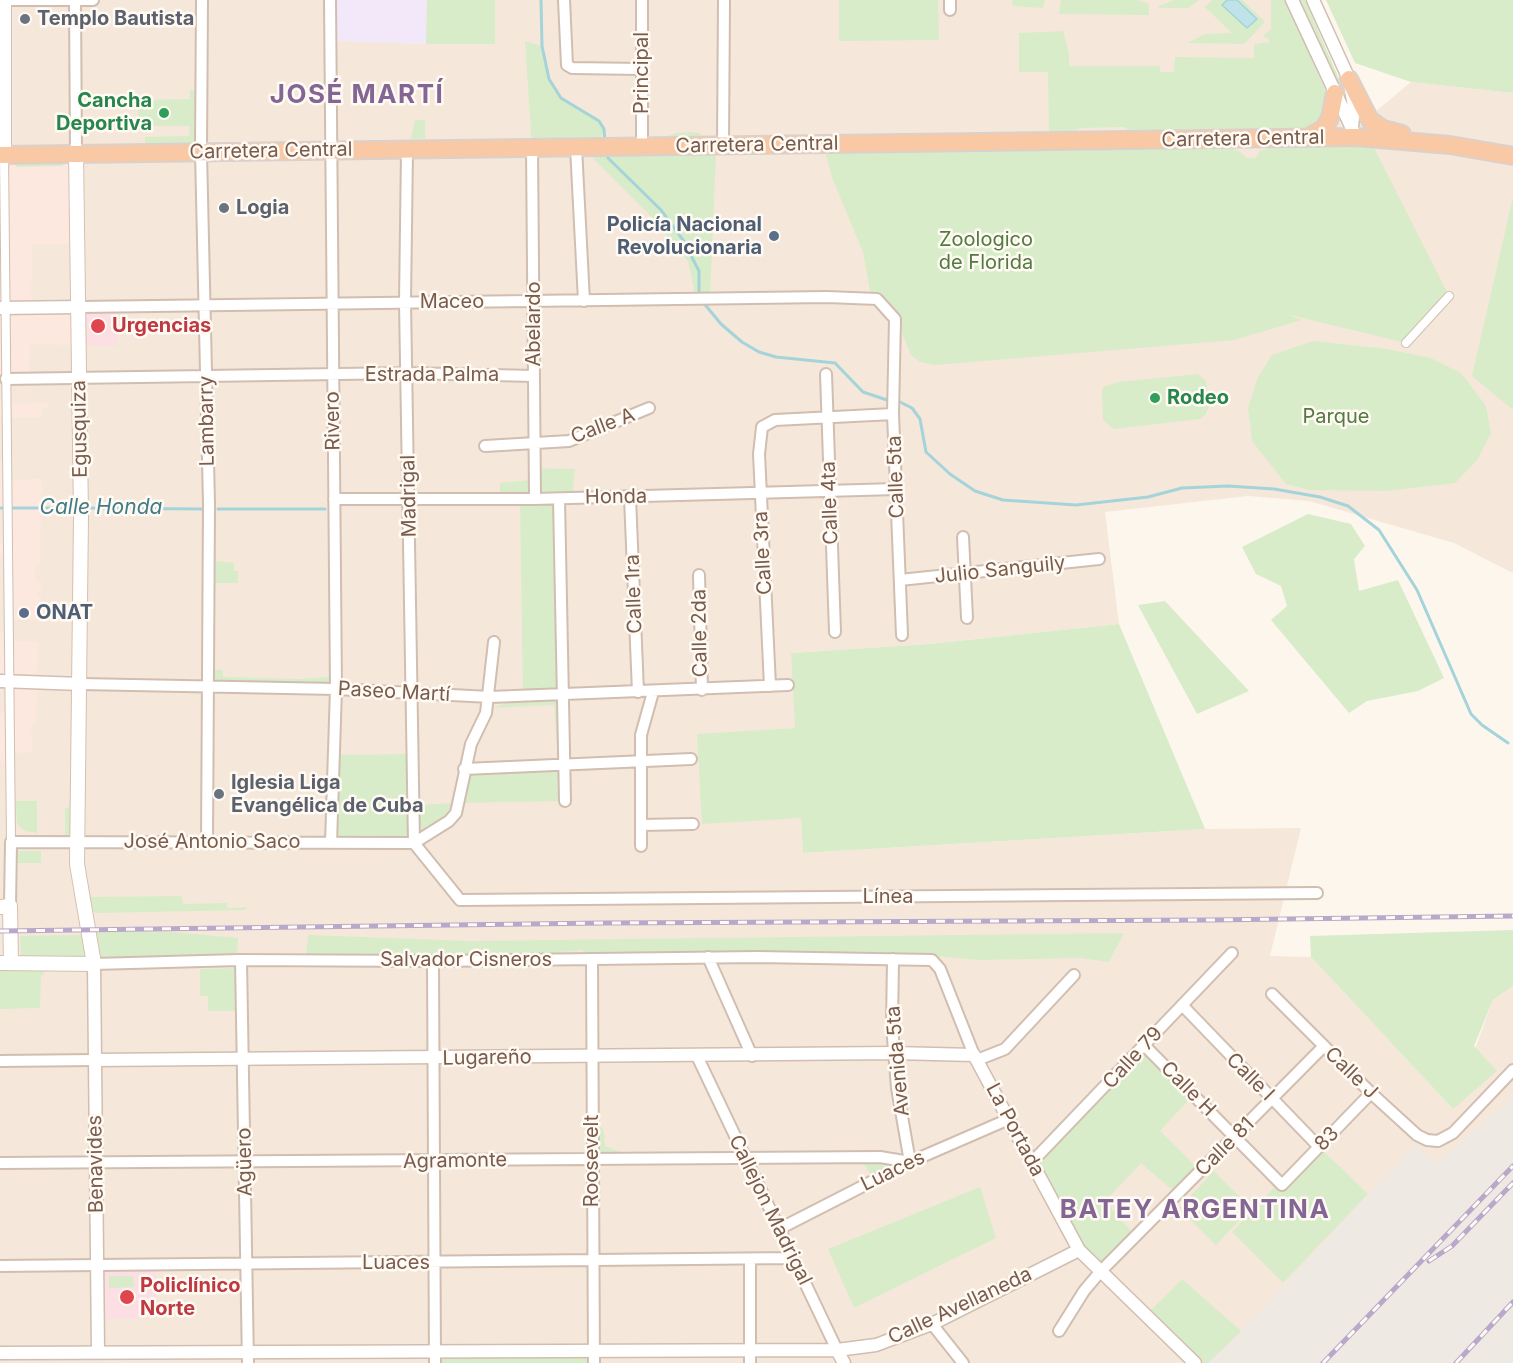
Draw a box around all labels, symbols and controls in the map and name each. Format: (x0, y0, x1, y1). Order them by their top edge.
place label: Templo Bautista (37, 7, 194, 31)
marker: Templo Bautista (18, 12, 32, 26)
street label: Principal (630, 32, 654, 114)
district label: JOSÉ MARTÍ (270, 79, 444, 111)
place label: Cancha Deportiva (56, 89, 152, 136)
marker: Cancha Deportiva (157, 106, 171, 120)
street label: Carretera Central (1161, 126, 1325, 152)
street label: Carretera Central (675, 132, 839, 158)
street label: Carretera Central (189, 138, 353, 164)
place label: Logia (236, 196, 289, 220)
marker: Logia (217, 201, 231, 215)
place label: Policía Nacional Revolucionaria (607, 213, 762, 260)
park label: Zoologico de Florida (939, 228, 1033, 275)
marker: Policía Nacional Revolucionaria (767, 229, 781, 243)
street label: Abelardo (522, 281, 546, 367)
street label: Maceo (420, 290, 484, 314)
place label: Urgencias (112, 314, 211, 338)
marker: Urgencias (89, 317, 107, 335)
street label: Estrada Palma (365, 363, 499, 387)
street label: Lambarry (194, 375, 220, 467)
street label: Egusquiza (67, 380, 93, 478)
place label: Rodeo (1167, 386, 1229, 410)
street label: Rivero (320, 391, 346, 451)
marker: Rodeo (1148, 391, 1162, 405)
street label: Calle A (568, 403, 638, 449)
park label: Parque (1303, 405, 1369, 429)
street label: Calle 5ta (883, 435, 909, 519)
street label: Madrigal (396, 455, 422, 537)
street label: Calle 4ta (817, 461, 843, 545)
street label: Honda (585, 484, 647, 510)
water label: Calle Honda (40, 495, 162, 521)
street label: Calle 3ra (749, 510, 777, 596)
street label: Julio Sanguily (933, 551, 1067, 589)
street label: Calle 1ra (621, 554, 647, 634)
street label: Calle 2da (687, 589, 713, 677)
place label: ONAT (36, 601, 93, 625)
marker: ONAT (17, 606, 31, 620)
street label: Paseo Martí (337, 677, 451, 707)
place label: Iglesia Liga Evangélica de Cuba (231, 771, 424, 818)
marker: Iglesia Liga Evangélica de Cuba (212, 787, 226, 801)
street label: José Antonio Saco (124, 830, 300, 854)
street label: Línea (862, 885, 914, 909)
street label: Salvador Cisneros (380, 948, 552, 972)
street label: Avenida 5ta (881, 1005, 915, 1117)
street label: Calle 79 (1098, 1022, 1168, 1094)
street label: Calle J (1320, 1042, 1382, 1104)
street label: Lugareño (442, 1045, 532, 1071)
street label: Calle I (1221, 1048, 1279, 1106)
street label: Calle H (1156, 1057, 1220, 1121)
street label: La Portada (980, 1079, 1050, 1181)
street label: Calle 81 (1191, 1113, 1259, 1181)
street label: Benavides (83, 1115, 109, 1213)
street label: Roosevelt (580, 1115, 604, 1207)
street label: 83 (1310, 1122, 1344, 1156)
street label: Agüero (232, 1127, 258, 1197)
street label: Callejon Madrigal (723, 1131, 817, 1289)
street label: Luaces (857, 1145, 929, 1197)
street label: Agramonte (403, 1148, 507, 1174)
district label: BATEY ARGENTINA (1060, 1194, 1330, 1226)
street label: Luaces (362, 1251, 430, 1275)
street label: Calle Avellaneda (884, 1262, 1036, 1350)
place label: Policlínico Norte (140, 1274, 240, 1321)
marker: Policlínico Norte (118, 1288, 136, 1306)

